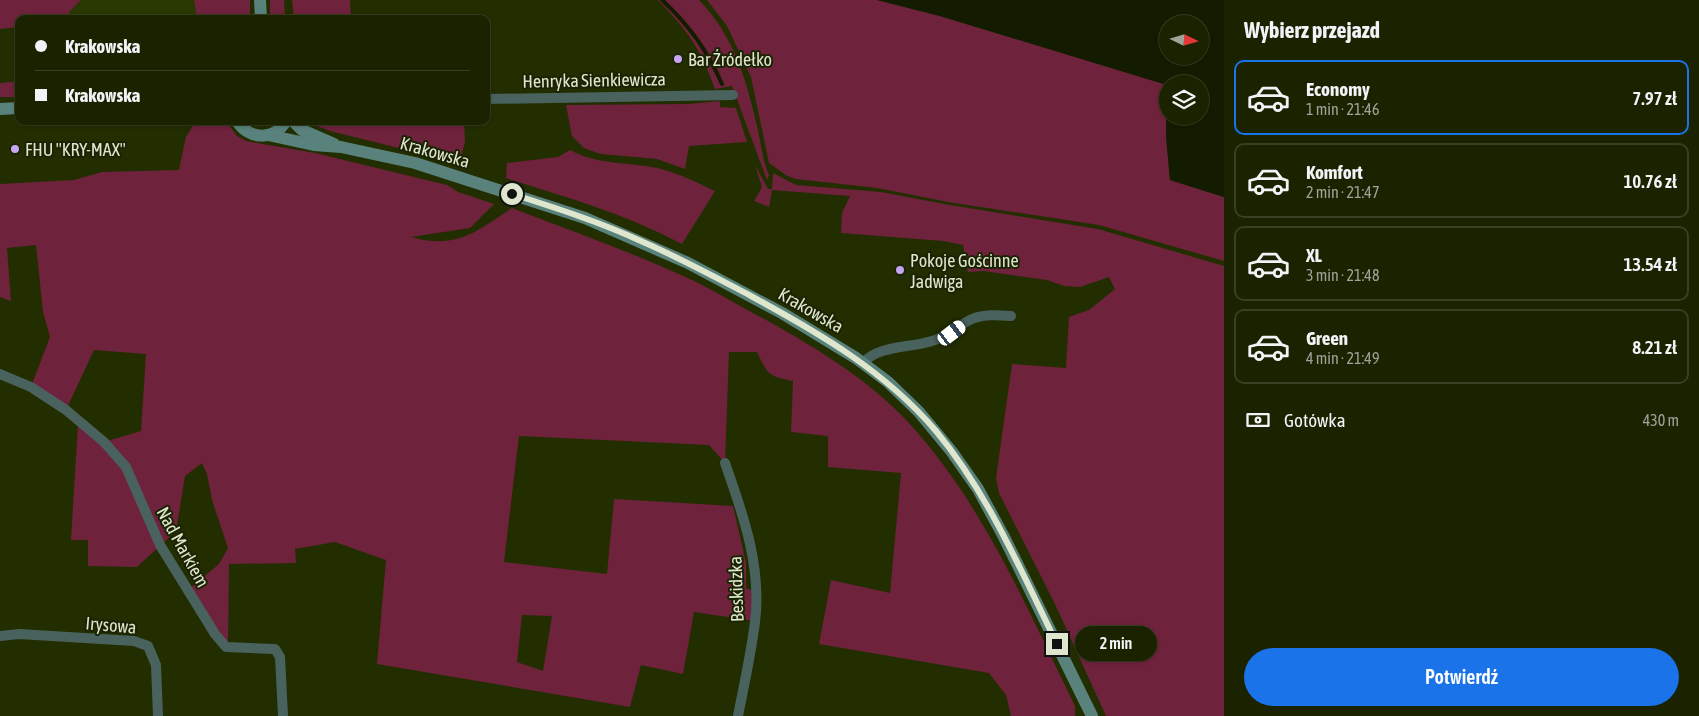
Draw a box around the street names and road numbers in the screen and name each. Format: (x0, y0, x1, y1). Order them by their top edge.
street label: Henryka Sienkiewicza (522, 68, 666, 92)
street label: Krakowska (398, 132, 472, 172)
street label: Krakowska (775, 283, 847, 337)
street label: Nad Markiem (152, 503, 214, 591)
street label: Beskidzka (724, 556, 748, 622)
street label: Irysowa (85, 612, 137, 638)

